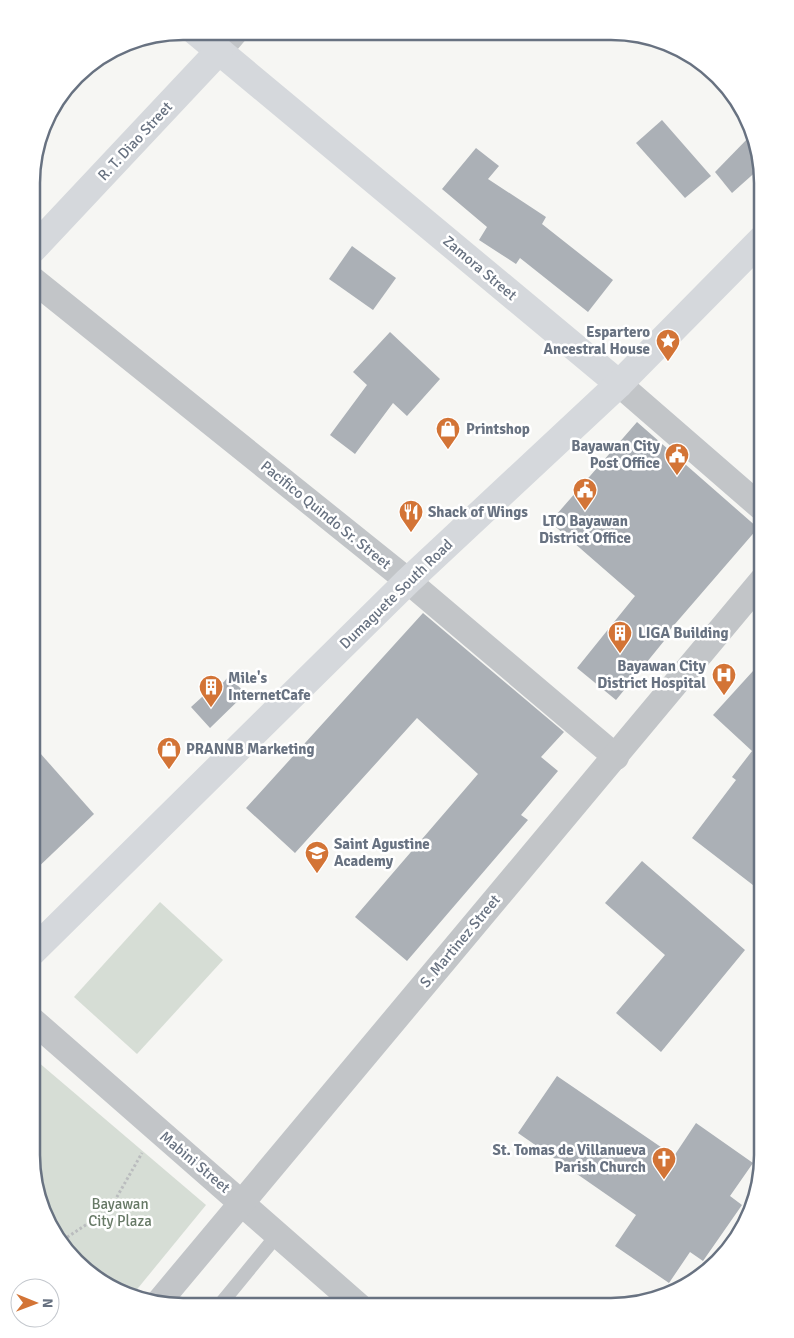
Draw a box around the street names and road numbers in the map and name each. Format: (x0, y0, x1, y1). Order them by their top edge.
street label: R. T. Diao Street (94, 98, 176, 184)
street label: Zamora Street (439, 232, 521, 304)
street label: Pacifico Quindo Sr. Street (257, 457, 395, 573)
street label: Dumaguete South Road (336, 535, 456, 653)
street label: S. Martinez Street (416, 891, 504, 991)
street label: Mabini Street (156, 1127, 234, 1197)

